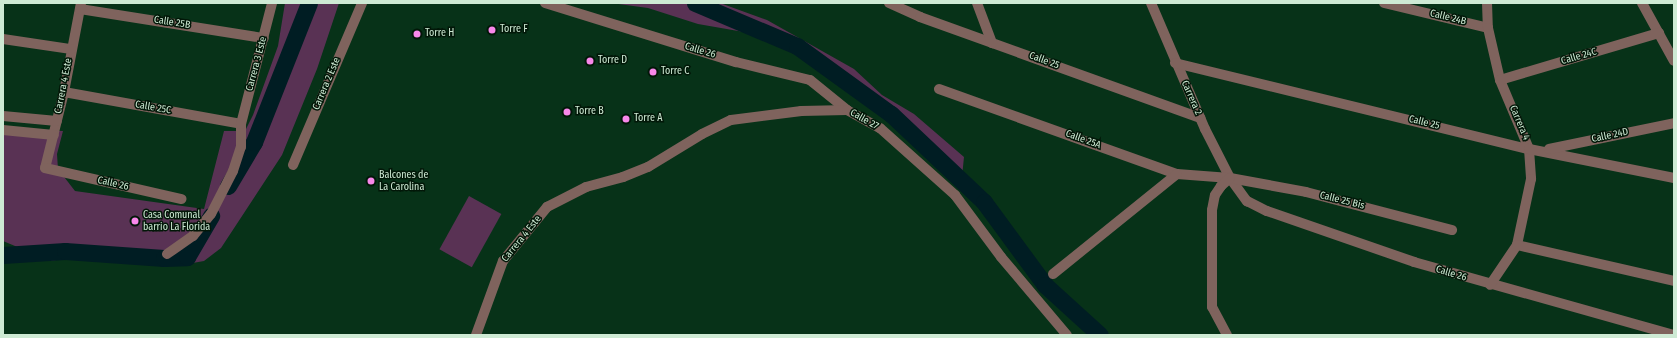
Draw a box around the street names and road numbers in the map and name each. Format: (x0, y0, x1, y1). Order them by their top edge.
street label: Calle 24B (1429, 8, 1467, 28)
street label: Calle 25B (153, 14, 191, 32)
street label: Carrera 3 Este (244, 36, 270, 92)
street label: Calle 26 (683, 41, 717, 61)
street label: Calle 24C (1560, 46, 1598, 68)
street label: Calle 25 (1027, 50, 1061, 72)
street label: Carrera 2 Este (311, 56, 343, 112)
street label: Carrera 4 Este (53, 57, 75, 115)
street label: Carrera 2 (1178, 79, 1204, 117)
street label: Calle 25C (134, 99, 172, 117)
street label: Carrera 4 (1506, 104, 1532, 142)
street label: Calle 27 (848, 107, 880, 133)
street label: Calle 25 (1407, 113, 1441, 133)
street label: Calle 24D (1591, 126, 1629, 146)
street label: Calle 25A (1064, 128, 1102, 152)
street label: Calle 26 (96, 175, 130, 193)
street label: Calle 25 Bis (1318, 190, 1366, 212)
street label: Carrera 4 Este (500, 213, 544, 265)
street label: Calle 26 (1434, 264, 1468, 284)

